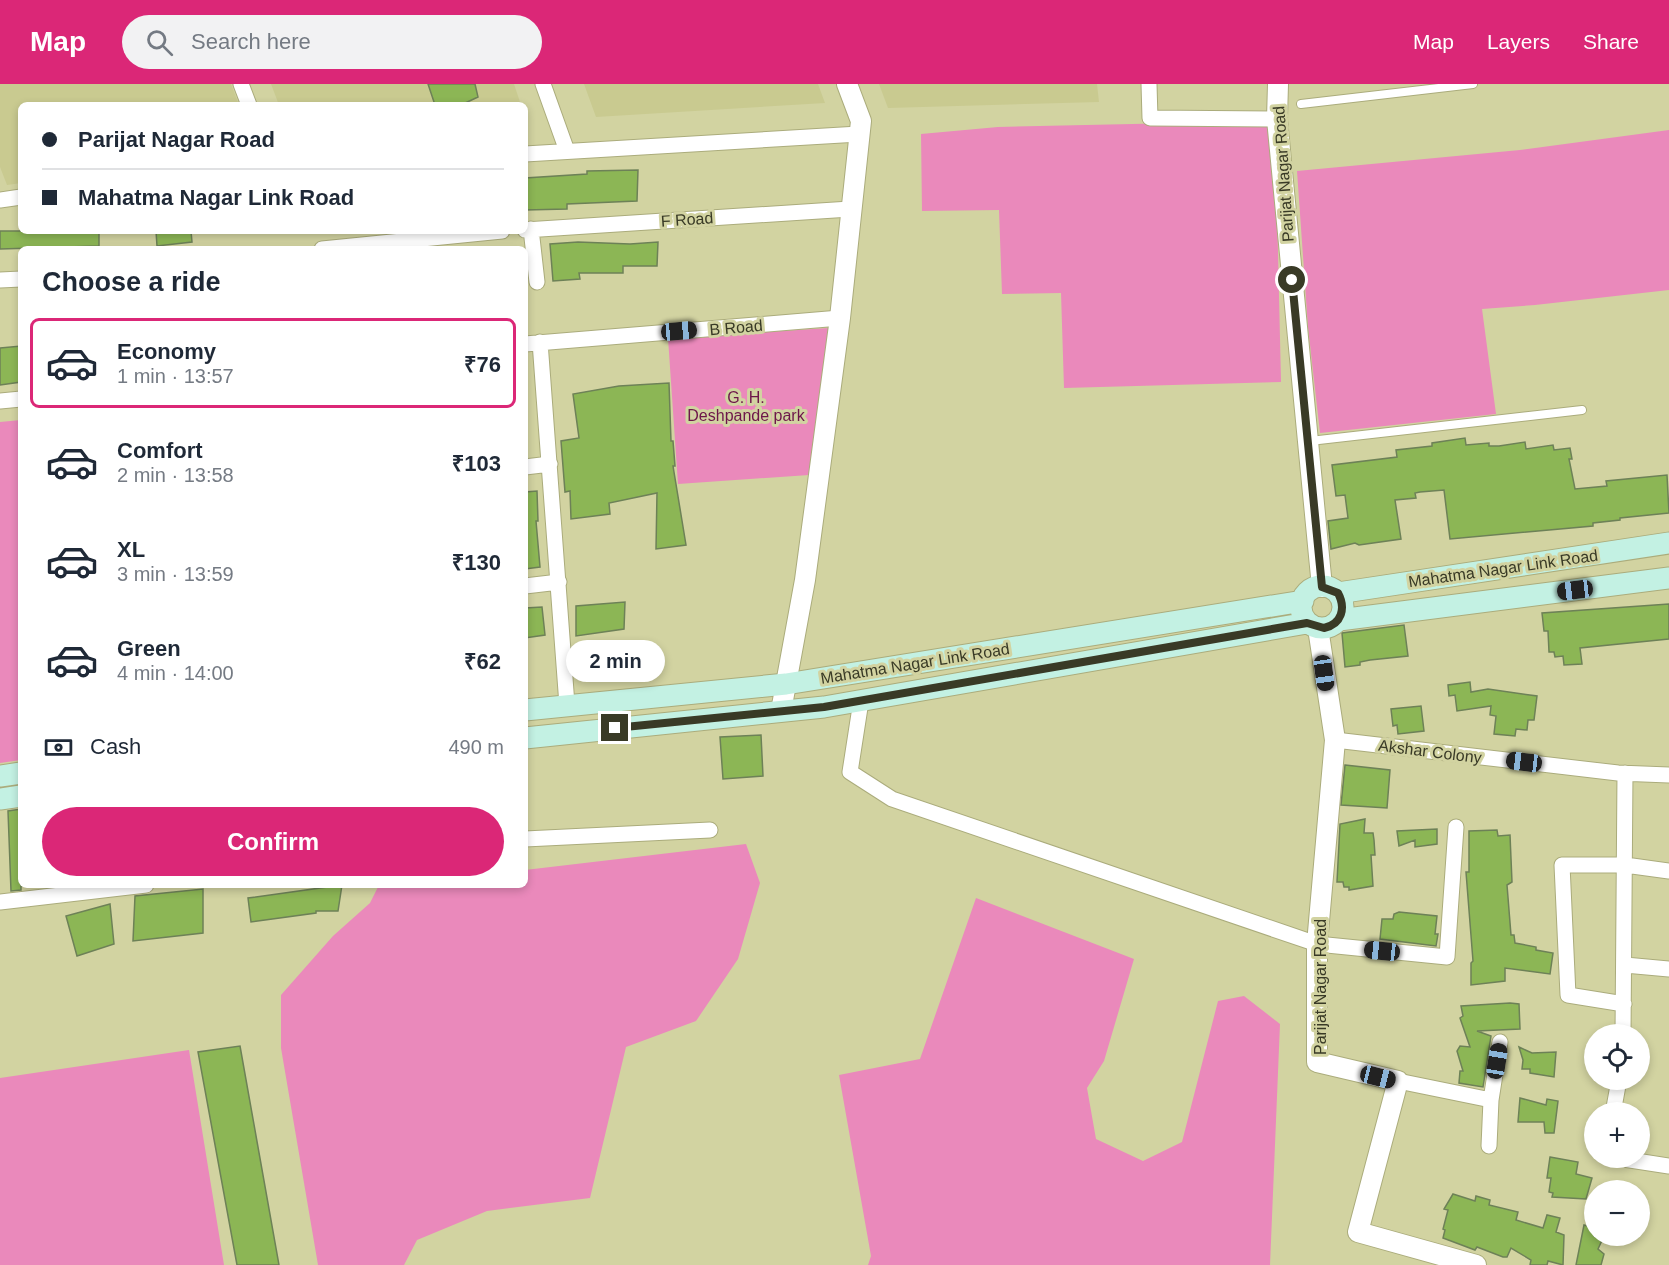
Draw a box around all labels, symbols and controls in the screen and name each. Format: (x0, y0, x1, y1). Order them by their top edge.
search box (122, 15, 542, 69)
text: Map (30, 26, 86, 57)
icon: search (143, 26, 176, 59)
text: Search here (191, 29, 311, 54)
text: Map (1413, 30, 1454, 53)
text: Layers (1487, 30, 1550, 53)
text: Share (1583, 30, 1639, 53)
street label: Parijat Nagar Road (1270, 105, 1297, 242)
text: Parijat Nagar Road (78, 127, 275, 152)
text: Mahatma Nagar Link Road (78, 185, 354, 210)
street label: F Road (660, 209, 714, 230)
route start (1278, 266, 1305, 293)
text: Choose a ride (42, 267, 221, 297)
street label: B Road (709, 317, 763, 338)
car (660, 320, 698, 342)
icon: car (45, 336, 99, 390)
text: Economy (117, 339, 216, 364)
text: ₹76 (464, 352, 501, 377)
text: 1 min · 13:57 (117, 365, 234, 387)
park label: G. H. Deshpande park (687, 389, 806, 424)
icon: car (45, 435, 99, 489)
text: Comfort (117, 438, 203, 463)
text: ₹103 (452, 451, 501, 476)
text: 2 min · 13:58 (117, 464, 234, 486)
icon: car (45, 534, 99, 588)
text: XL (117, 537, 145, 562)
street label: Mahatma Nagar Link Road (1407, 547, 1599, 590)
text: ₹130 (452, 550, 501, 575)
text: 3 min · 13:59 (117, 563, 234, 585)
car (1556, 579, 1594, 601)
icon: car (45, 633, 99, 687)
text: Green (117, 636, 181, 661)
street label: Mahatma Nagar Link Road (819, 640, 1011, 687)
callout: 2 min (566, 641, 664, 683)
text: ₹62 (464, 649, 501, 674)
text: 2 min (589, 650, 642, 672)
car (1313, 654, 1335, 692)
text: 4 min · 14:00 (117, 662, 234, 684)
route end (601, 714, 628, 741)
icon: cash (42, 731, 75, 764)
text: Cash (90, 734, 141, 759)
text: 490 m (448, 736, 504, 758)
street label: Akshar Colony (1377, 737, 1483, 766)
car (1505, 751, 1543, 773)
button: Confirm (42, 807, 504, 876)
street label: Parijat Nagar Road (1312, 919, 1329, 1055)
car (1363, 940, 1401, 962)
map controls (1584, 1024, 1650, 1246)
button: locate (1584, 1024, 1650, 1090)
car (1485, 1042, 1509, 1080)
car (1358, 1064, 1398, 1090)
button: + (1584, 1102, 1650, 1168)
button: − (1584, 1180, 1650, 1246)

